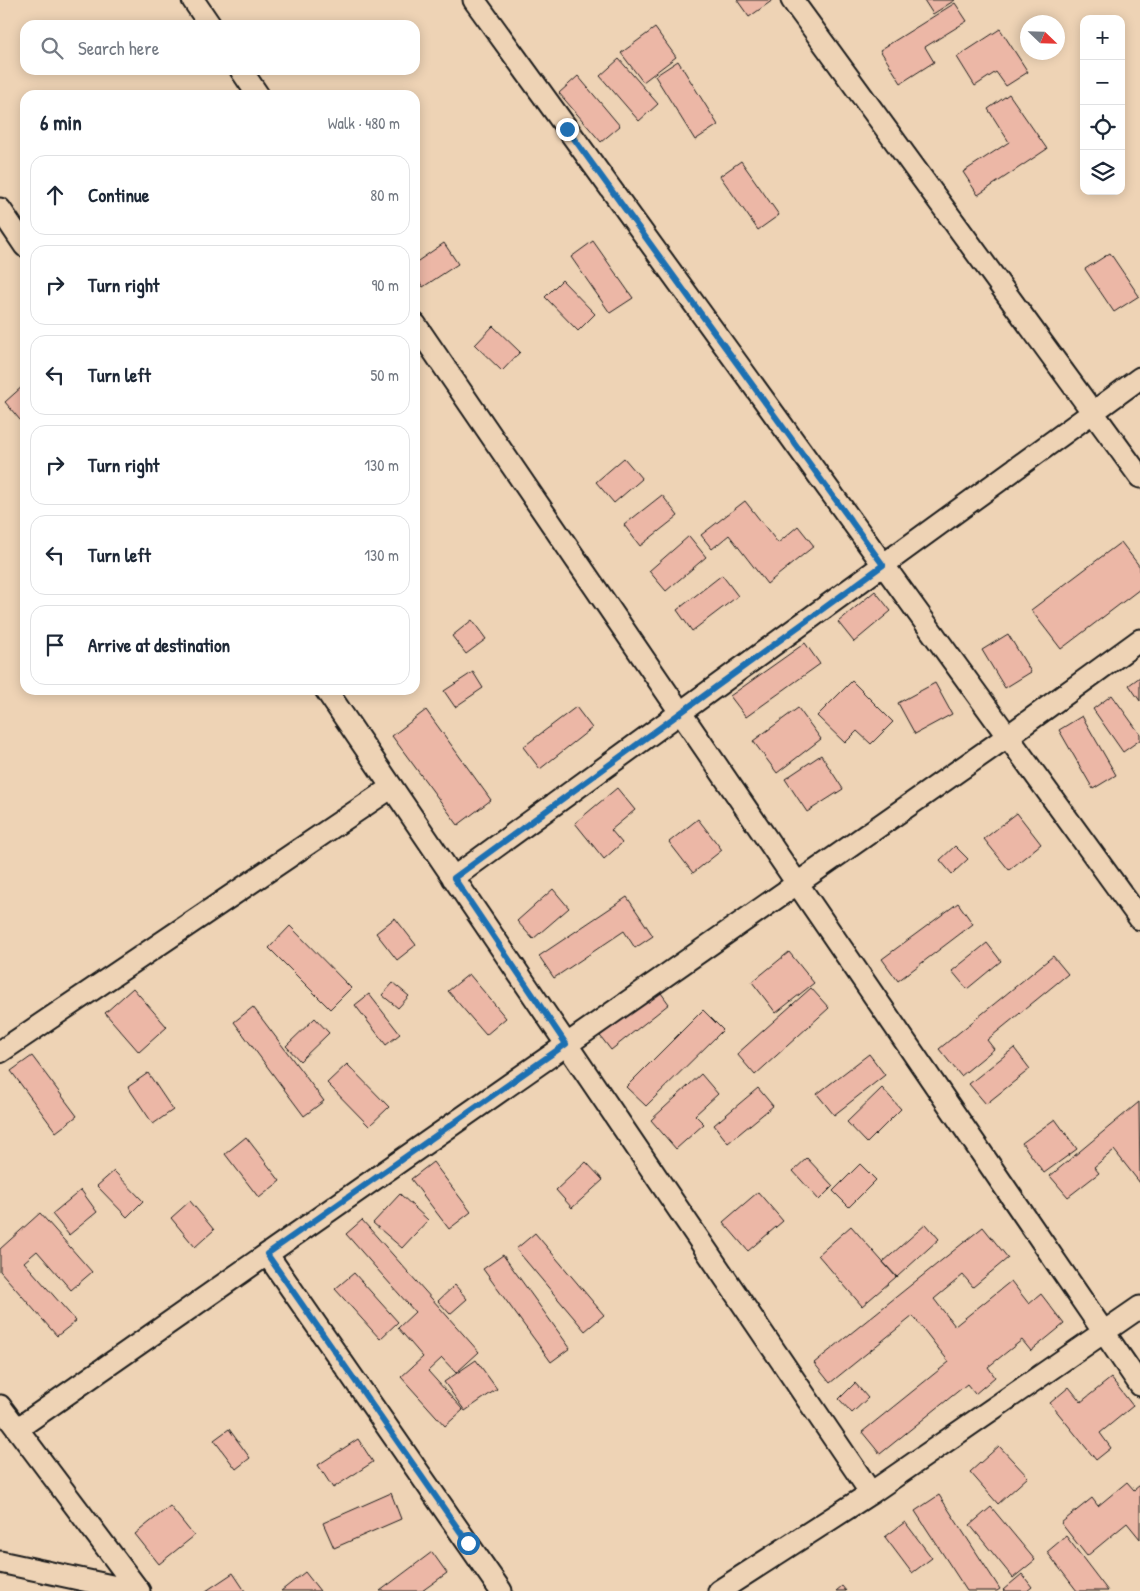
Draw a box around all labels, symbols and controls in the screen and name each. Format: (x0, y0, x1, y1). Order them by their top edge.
north arrow (1020, 15, 1065, 60)
map controls (1080, 15, 1125, 195)
button: + (1080, 15, 1125, 60)
search box (20, 20, 420, 75)
icon: search (38, 34, 66, 62)
text: Search here (78, 35, 159, 61)
button: − (1080, 60, 1125, 105)
button: locate (1080, 105, 1125, 150)
text: 6 min (40, 108, 82, 137)
text: Walk · 480 m (328, 112, 400, 134)
route end (556, 118, 579, 141)
button: layers (1080, 150, 1125, 195)
icon: ahead (41, 181, 69, 209)
text: Continue (88, 182, 149, 208)
text: 80 m (370, 184, 399, 206)
icon: right (41, 271, 69, 299)
text: Turn right (88, 272, 159, 298)
text: 90 m (371, 274, 399, 296)
icon: left (41, 361, 69, 389)
text: Turn left (88, 362, 151, 388)
text: 50 m (371, 364, 399, 386)
icon: right (41, 451, 69, 479)
text: Turn right (88, 452, 159, 478)
text: 130 m (364, 454, 399, 476)
icon: left (41, 541, 69, 569)
text: Turn left (88, 542, 151, 568)
text: 130 m (364, 544, 399, 566)
icon: arrive (41, 631, 69, 659)
text: Arrive at destination (88, 632, 230, 658)
route start (457, 1532, 480, 1555)

